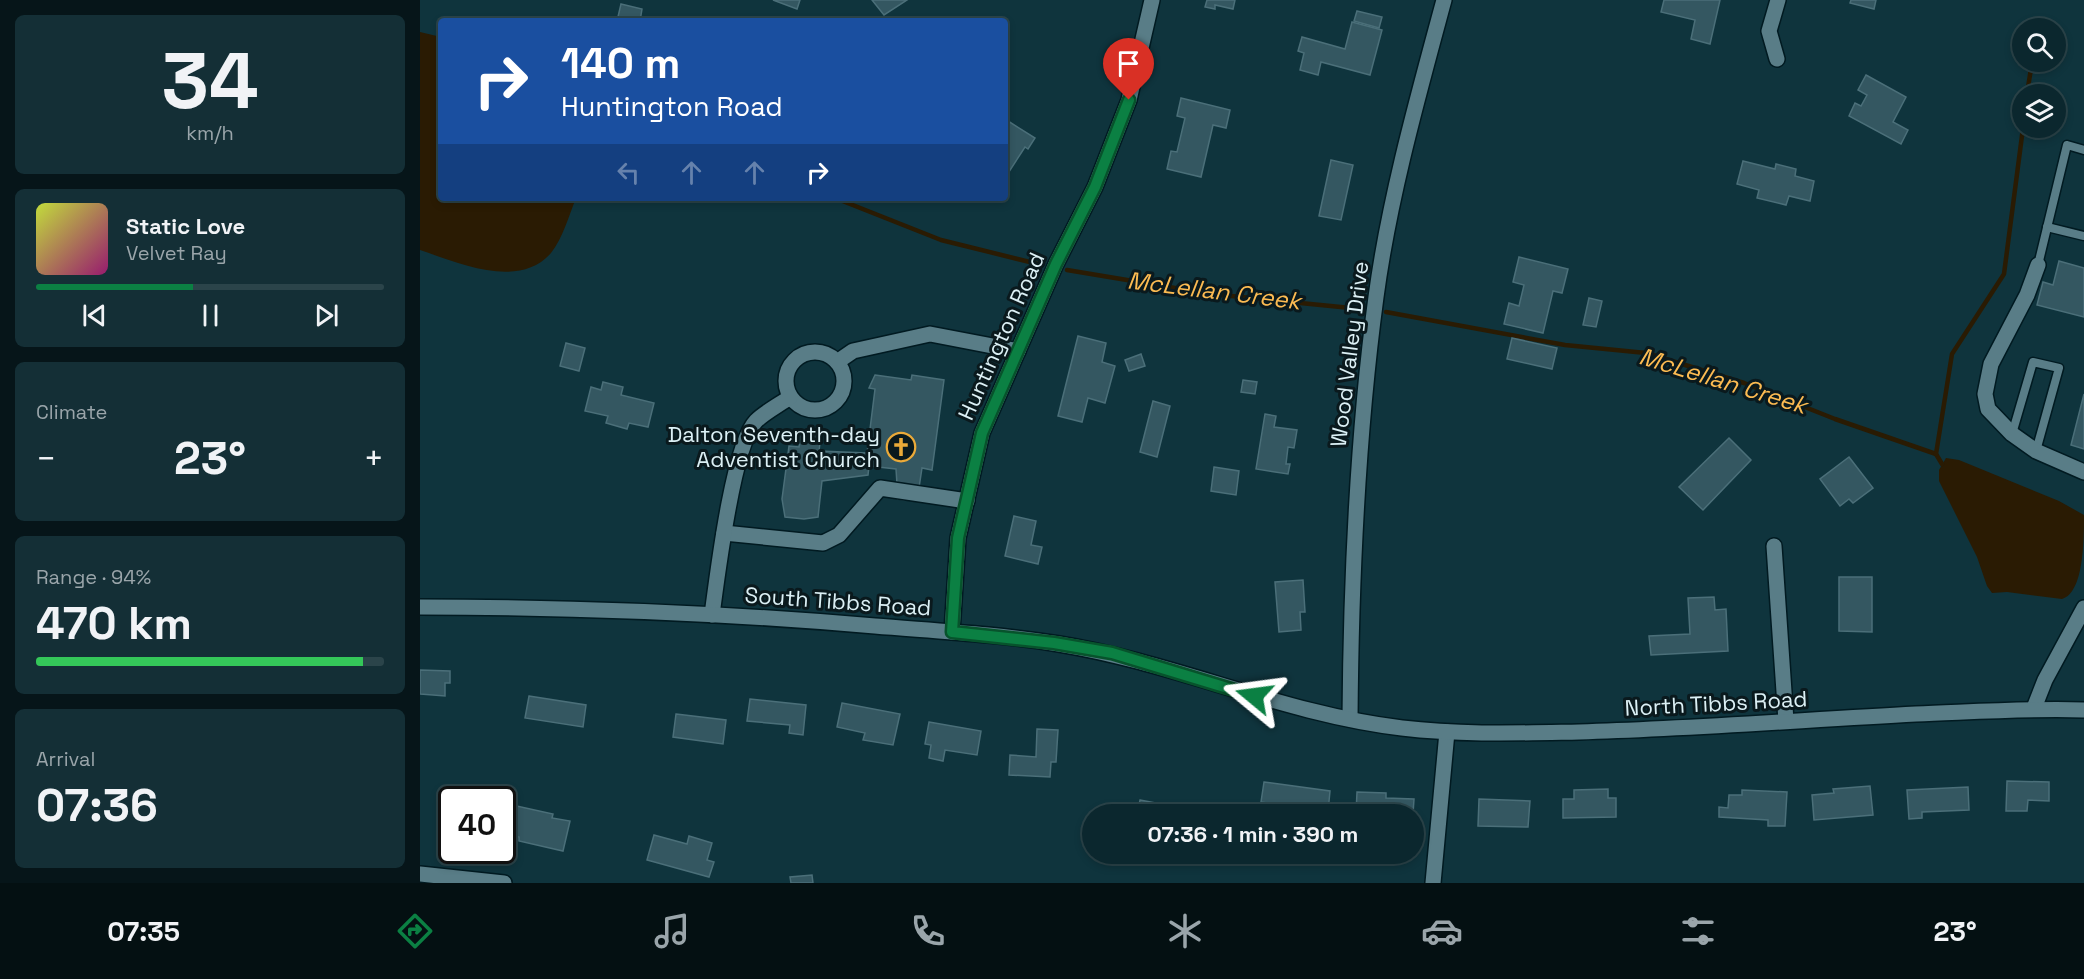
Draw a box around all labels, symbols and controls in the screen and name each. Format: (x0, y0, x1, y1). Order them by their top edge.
map controls (2012, 18, 2066, 138)
button: search (2012, 18, 2066, 72)
text: 34 (161, 31, 259, 131)
text: 140 m (561, 37, 680, 90)
pin (1103, 38, 1154, 100)
icon: right (462, 42, 540, 120)
icon: arrive (1112, 47, 1145, 80)
button: layers (2012, 84, 2066, 138)
text: Huntington Road (561, 89, 783, 124)
text: km/h (186, 120, 234, 146)
icon: left (612, 156, 645, 189)
icon: ahead (675, 156, 708, 189)
icon: ahead (738, 156, 771, 189)
icon: right (801, 156, 834, 189)
text: Static Love (126, 212, 245, 240)
text: Velvet Ray (126, 240, 227, 266)
street label: Huntington Road (951, 248, 1051, 424)
street label: Wood Valley Drive (1324, 260, 1374, 448)
water label: McLellan Creek (1126, 265, 1305, 317)
icon: previous (78, 299, 111, 332)
icon: pause (194, 299, 227, 332)
icon: next (310, 299, 343, 332)
water label: McLellan Creek (1635, 340, 1814, 422)
text: Climate (36, 399, 107, 425)
place label: Dalton Seventh-day Adventist Church (668, 420, 880, 473)
text: 23° (174, 430, 246, 487)
church icon: Dalton Seventh-day Adventist Church (885, 431, 917, 463)
text: − (36, 438, 56, 480)
text: + (364, 438, 384, 480)
text: Range · 94% (36, 564, 151, 590)
street label: South Tibbs Road (744, 581, 932, 621)
text: 470 km (36, 595, 192, 652)
position arrow (1222, 664, 1286, 728)
street label: North Tibbs Road (1624, 684, 1808, 722)
text: Arrival (36, 746, 95, 772)
text: 07:36 (36, 777, 158, 834)
speed limit sign: 40 (438, 786, 516, 864)
text: 07:36 · 1 min · 390 m (1148, 820, 1358, 848)
icon: directions (394, 910, 436, 952)
icon: music (651, 910, 693, 952)
icon: phone (907, 910, 949, 952)
icon: climate (1164, 910, 1206, 952)
icon: car (1421, 910, 1463, 952)
icon: filters (1677, 910, 1719, 952)
text: 07:35 (107, 914, 180, 949)
text: 23° (1934, 914, 1977, 949)

